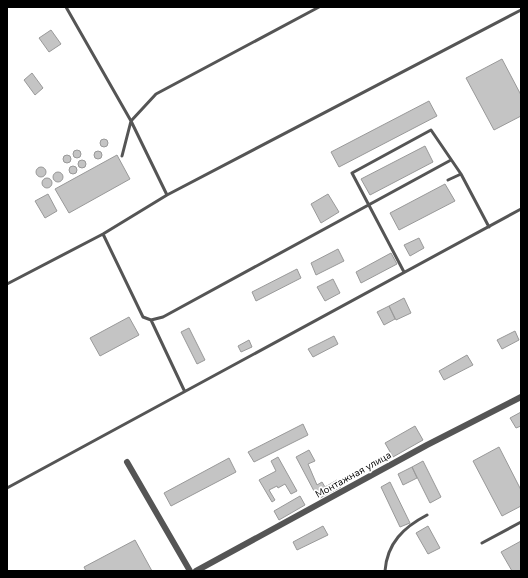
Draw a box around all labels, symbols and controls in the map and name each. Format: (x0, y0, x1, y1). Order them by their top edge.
street label: Монтажная улица (313, 448, 394, 502)

